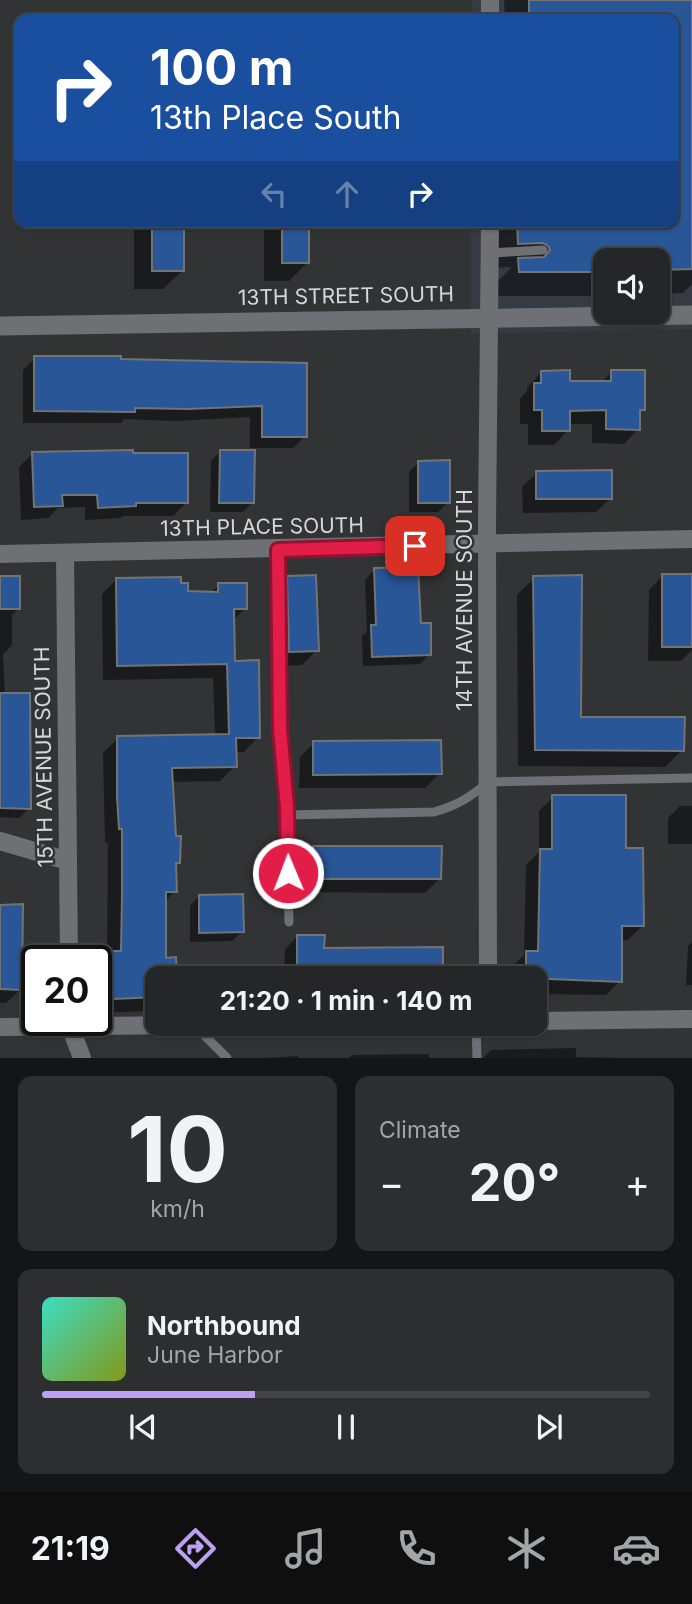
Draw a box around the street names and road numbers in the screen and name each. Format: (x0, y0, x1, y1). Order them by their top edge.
street label: 13TH STREET SOUTH (238, 281, 454, 310)
street label: 14TH AVENUE SOUTH (452, 489, 477, 711)
street label: 13TH PLACE SOUTH (160, 512, 364, 541)
street label: 15TH AVENUE SOUTH (29, 646, 58, 868)

